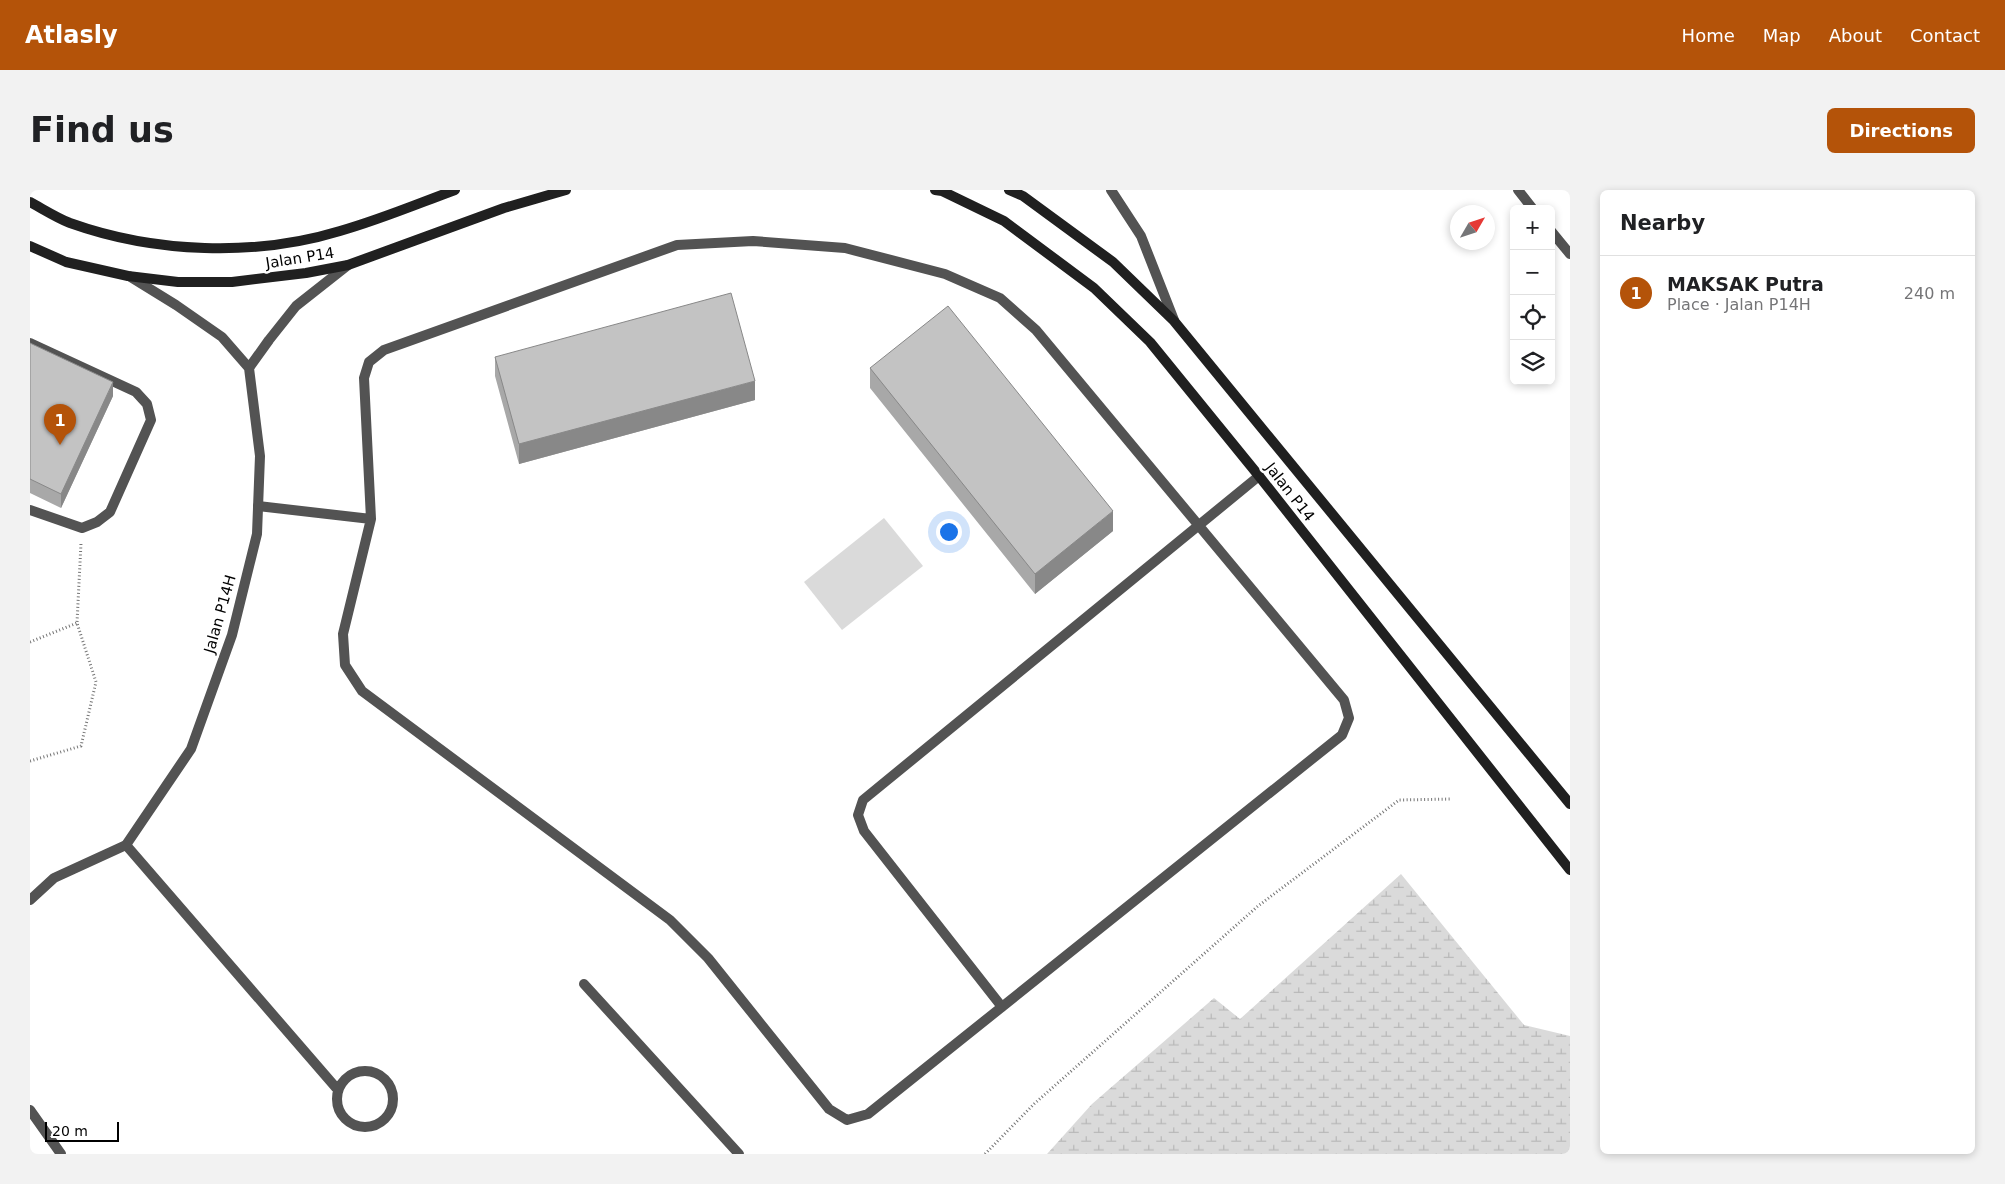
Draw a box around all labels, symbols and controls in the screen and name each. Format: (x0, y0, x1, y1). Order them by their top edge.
text: Atlasly (25, 21, 118, 49)
text: Home (1682, 25, 1735, 46)
text: Map (1763, 25, 1801, 46)
text: About (1829, 25, 1882, 46)
text: Contact (1910, 25, 1980, 46)
button: Directions (1827, 108, 1975, 153)
text: Find us (30, 110, 174, 150)
north arrow (1450, 205, 1495, 250)
map controls (1510, 205, 1555, 385)
button: + (1510, 205, 1555, 250)
text: Nearby (1620, 211, 1705, 235)
street label: Jalan P14 (263, 244, 336, 272)
button: − (1510, 250, 1555, 295)
text: MAKSAK Putra (1667, 273, 1824, 295)
text: 1 (1630, 284, 1642, 303)
text: 240 m (1904, 284, 1955, 303)
button: locate (1510, 295, 1555, 340)
text: Place · Jalan P14H (1667, 295, 1811, 314)
button: layers (1510, 340, 1555, 385)
pin: 1 (44, 404, 76, 445)
street label: Jalan P14 (1261, 458, 1318, 525)
your location (936, 519, 962, 545)
street label: Jalan P14H (200, 573, 240, 656)
scale bar (45, 1119, 119, 1142)
text: 20 m (52, 1123, 88, 1139)

